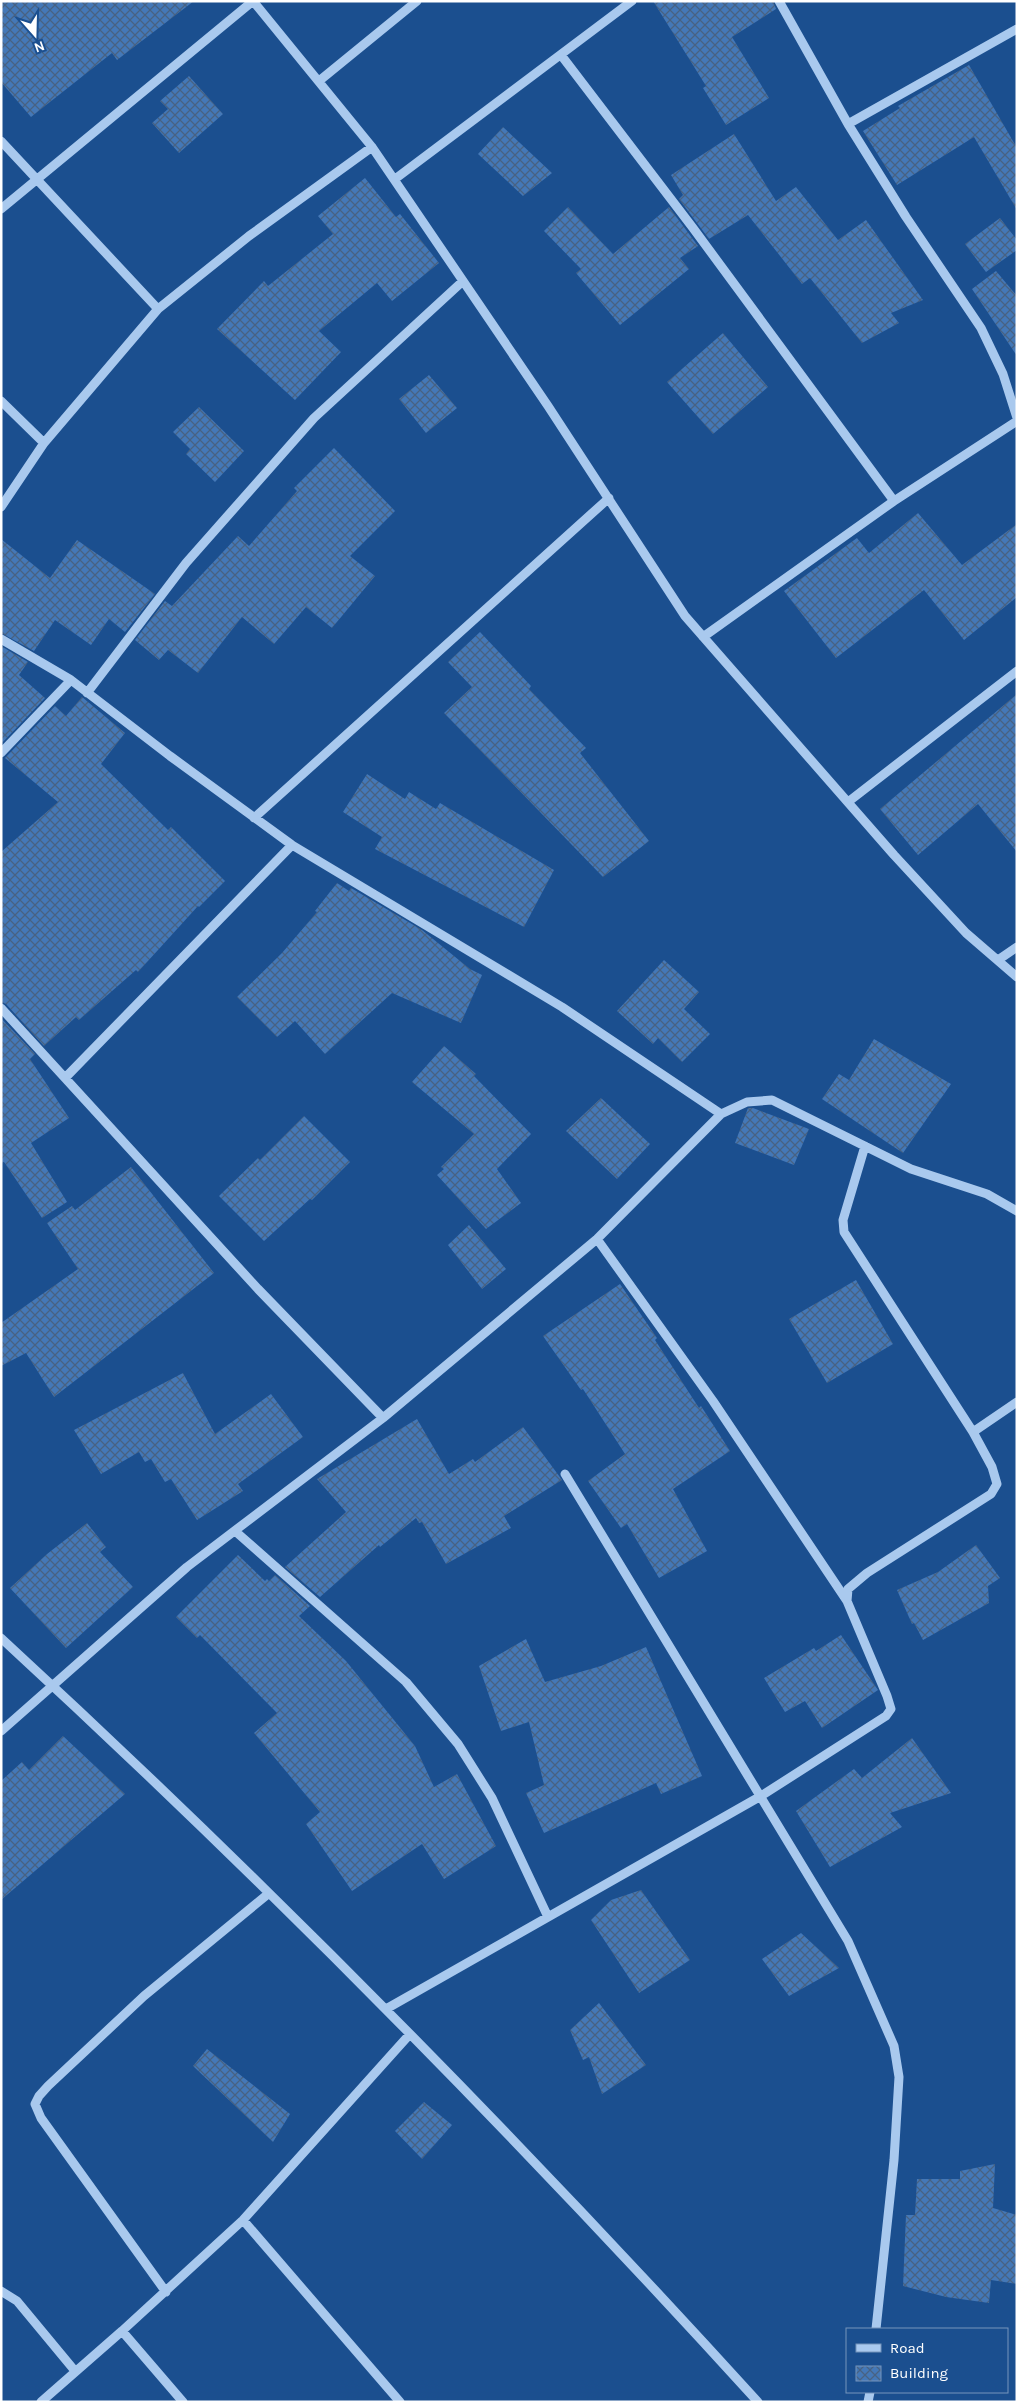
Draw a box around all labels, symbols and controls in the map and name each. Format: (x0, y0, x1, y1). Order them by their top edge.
north arrow (10, 10, 60, 60)
text: N (32, 37, 47, 56)
legend (846, 2328, 1008, 2393)
text: Road (890, 2339, 925, 2357)
text: Building (890, 2364, 948, 2382)

